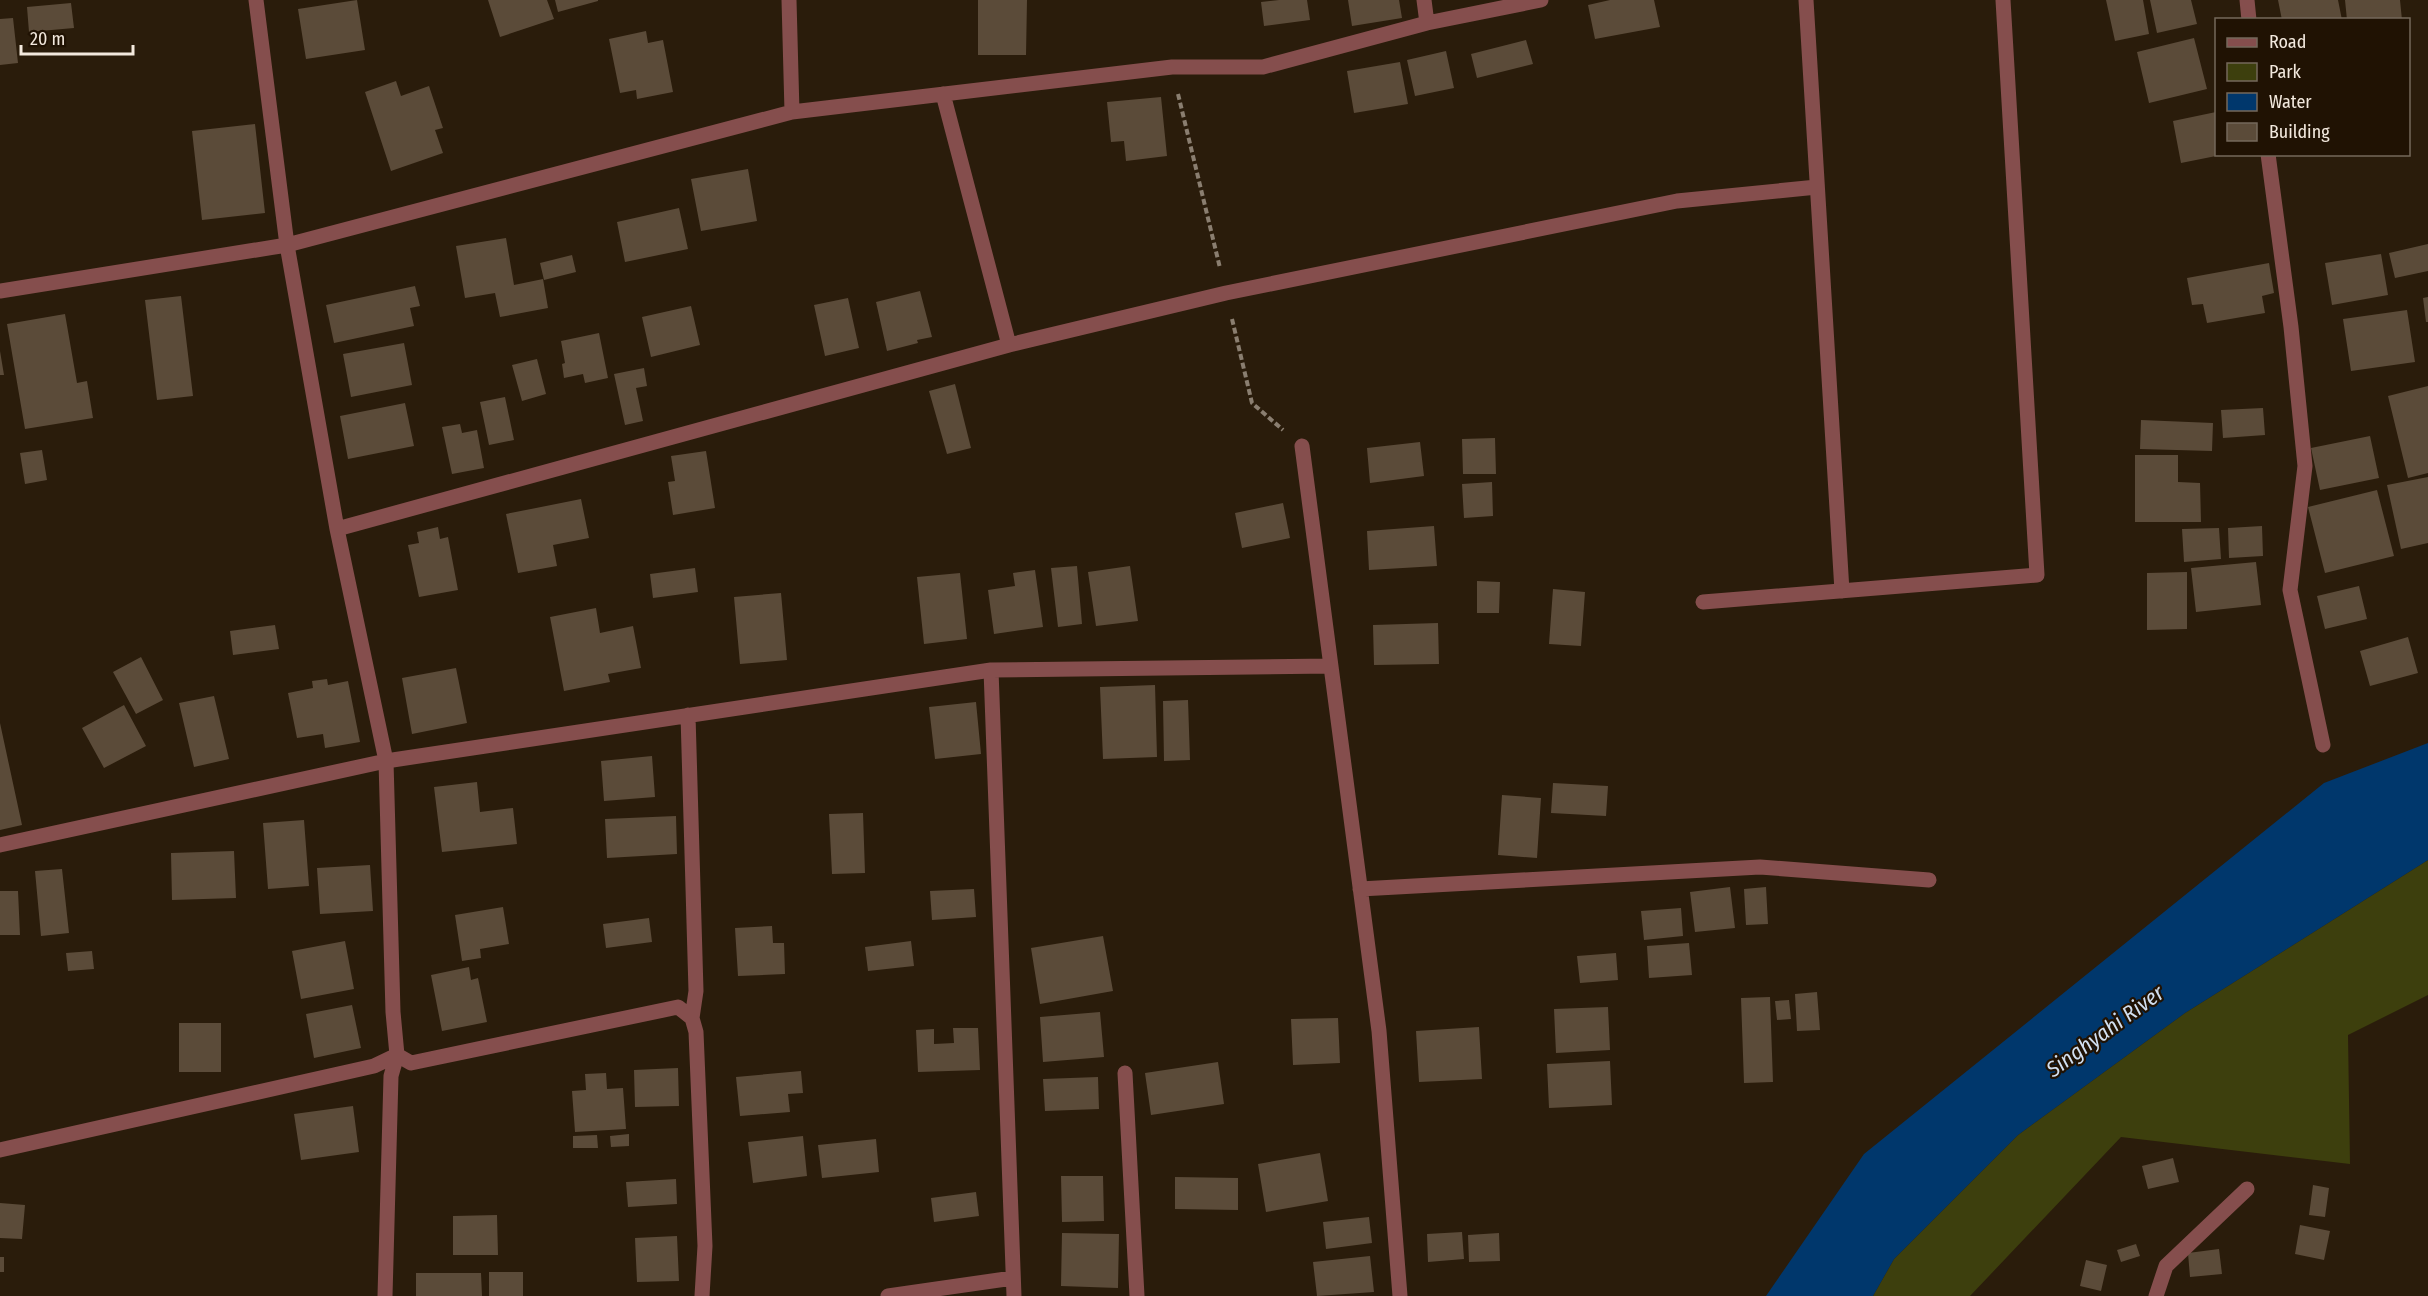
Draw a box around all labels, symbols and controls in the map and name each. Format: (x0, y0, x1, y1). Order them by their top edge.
scale bar (21, 18, 134, 56)
legend (2215, 18, 2410, 156)
text: 20 m (30, 28, 65, 50)
text: Road (2269, 31, 2306, 53)
text: Park (2269, 61, 2302, 83)
text: Water (2269, 91, 2312, 113)
text: Building (2269, 121, 2330, 143)
water label: Singhyahi River (2040, 978, 2170, 1083)

